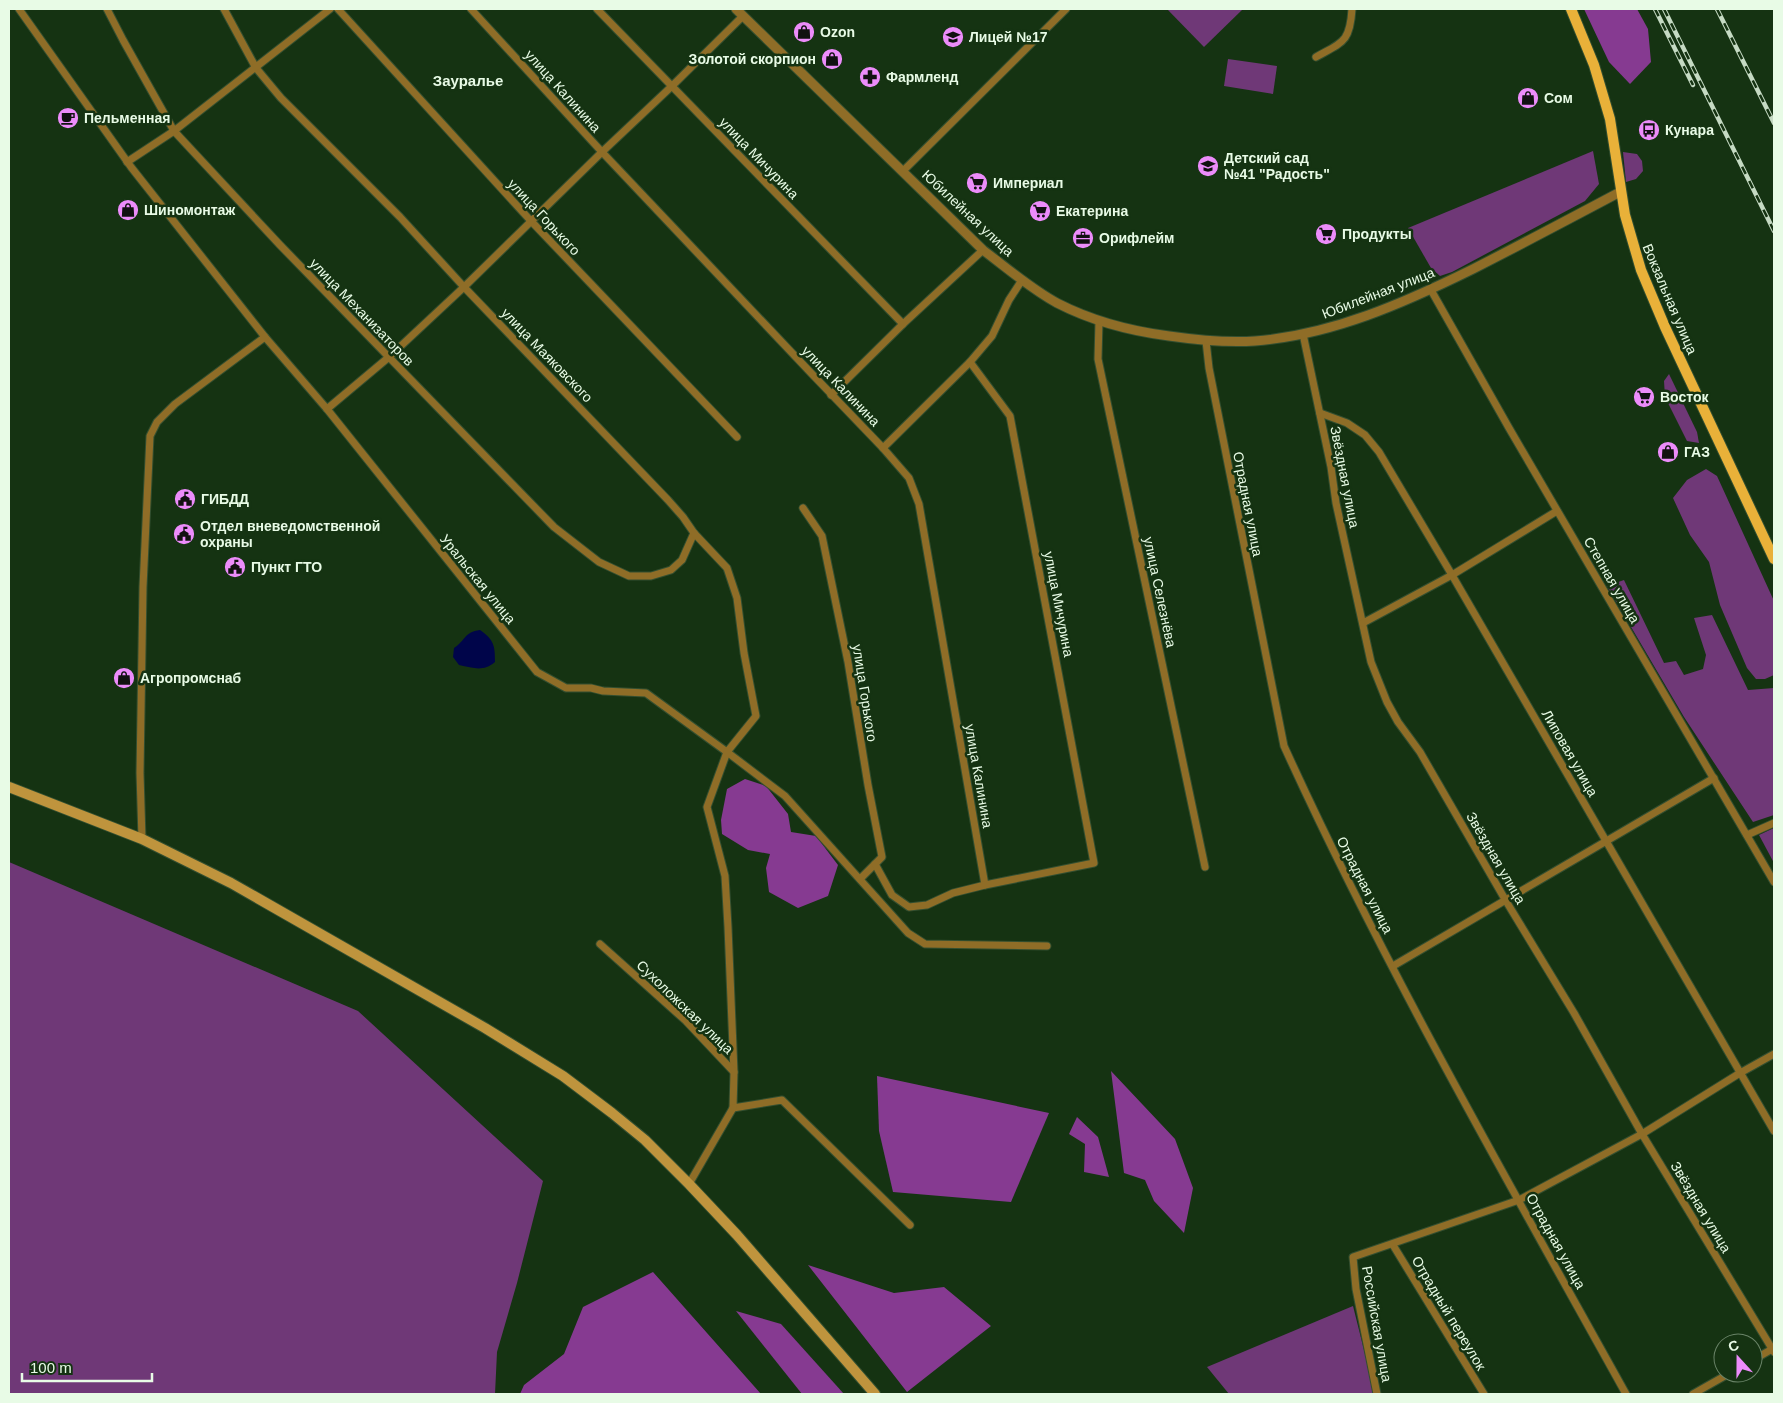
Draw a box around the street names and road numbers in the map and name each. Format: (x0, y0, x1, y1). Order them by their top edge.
street label: улица Калинина (522, 46, 604, 136)
street label: улица Мичурина (716, 114, 802, 202)
street label: Юбилейная улица (919, 166, 1017, 260)
street label: улица Горького (505, 176, 584, 259)
street label: Вокзальная улица (1639, 241, 1701, 357)
street label: улица Механизаторов (307, 255, 417, 369)
street label: Юбилейная улица (1319, 264, 1437, 322)
street label: улица Маяковского (498, 305, 596, 406)
street label: улица Калинина (799, 343, 883, 430)
street label: Звёздная улица (1327, 425, 1363, 530)
street label: Отрадная улица (1230, 450, 1266, 558)
street label: Уральская улица (437, 531, 519, 627)
street label: Степная улица (1581, 534, 1643, 626)
street label: улица Селезнёва (1140, 535, 1180, 649)
street label: улица Мичурина (1041, 550, 1077, 658)
street label: улица Горького (849, 643, 881, 743)
street label: Липовая улица (1539, 707, 1601, 799)
street label: улица Калинина (962, 723, 996, 829)
street label: Звёздная улица (1463, 809, 1529, 907)
street label: Отрадная улица (1334, 834, 1396, 936)
street label: Сухоложская улица (633, 957, 737, 1057)
street label: Звёздная улица (1668, 1159, 1735, 1256)
street label: Отрадная улица (1523, 1191, 1589, 1292)
street label: Отрадный переулок (1409, 1253, 1490, 1374)
street label: Российская улица (1359, 1265, 1395, 1383)

